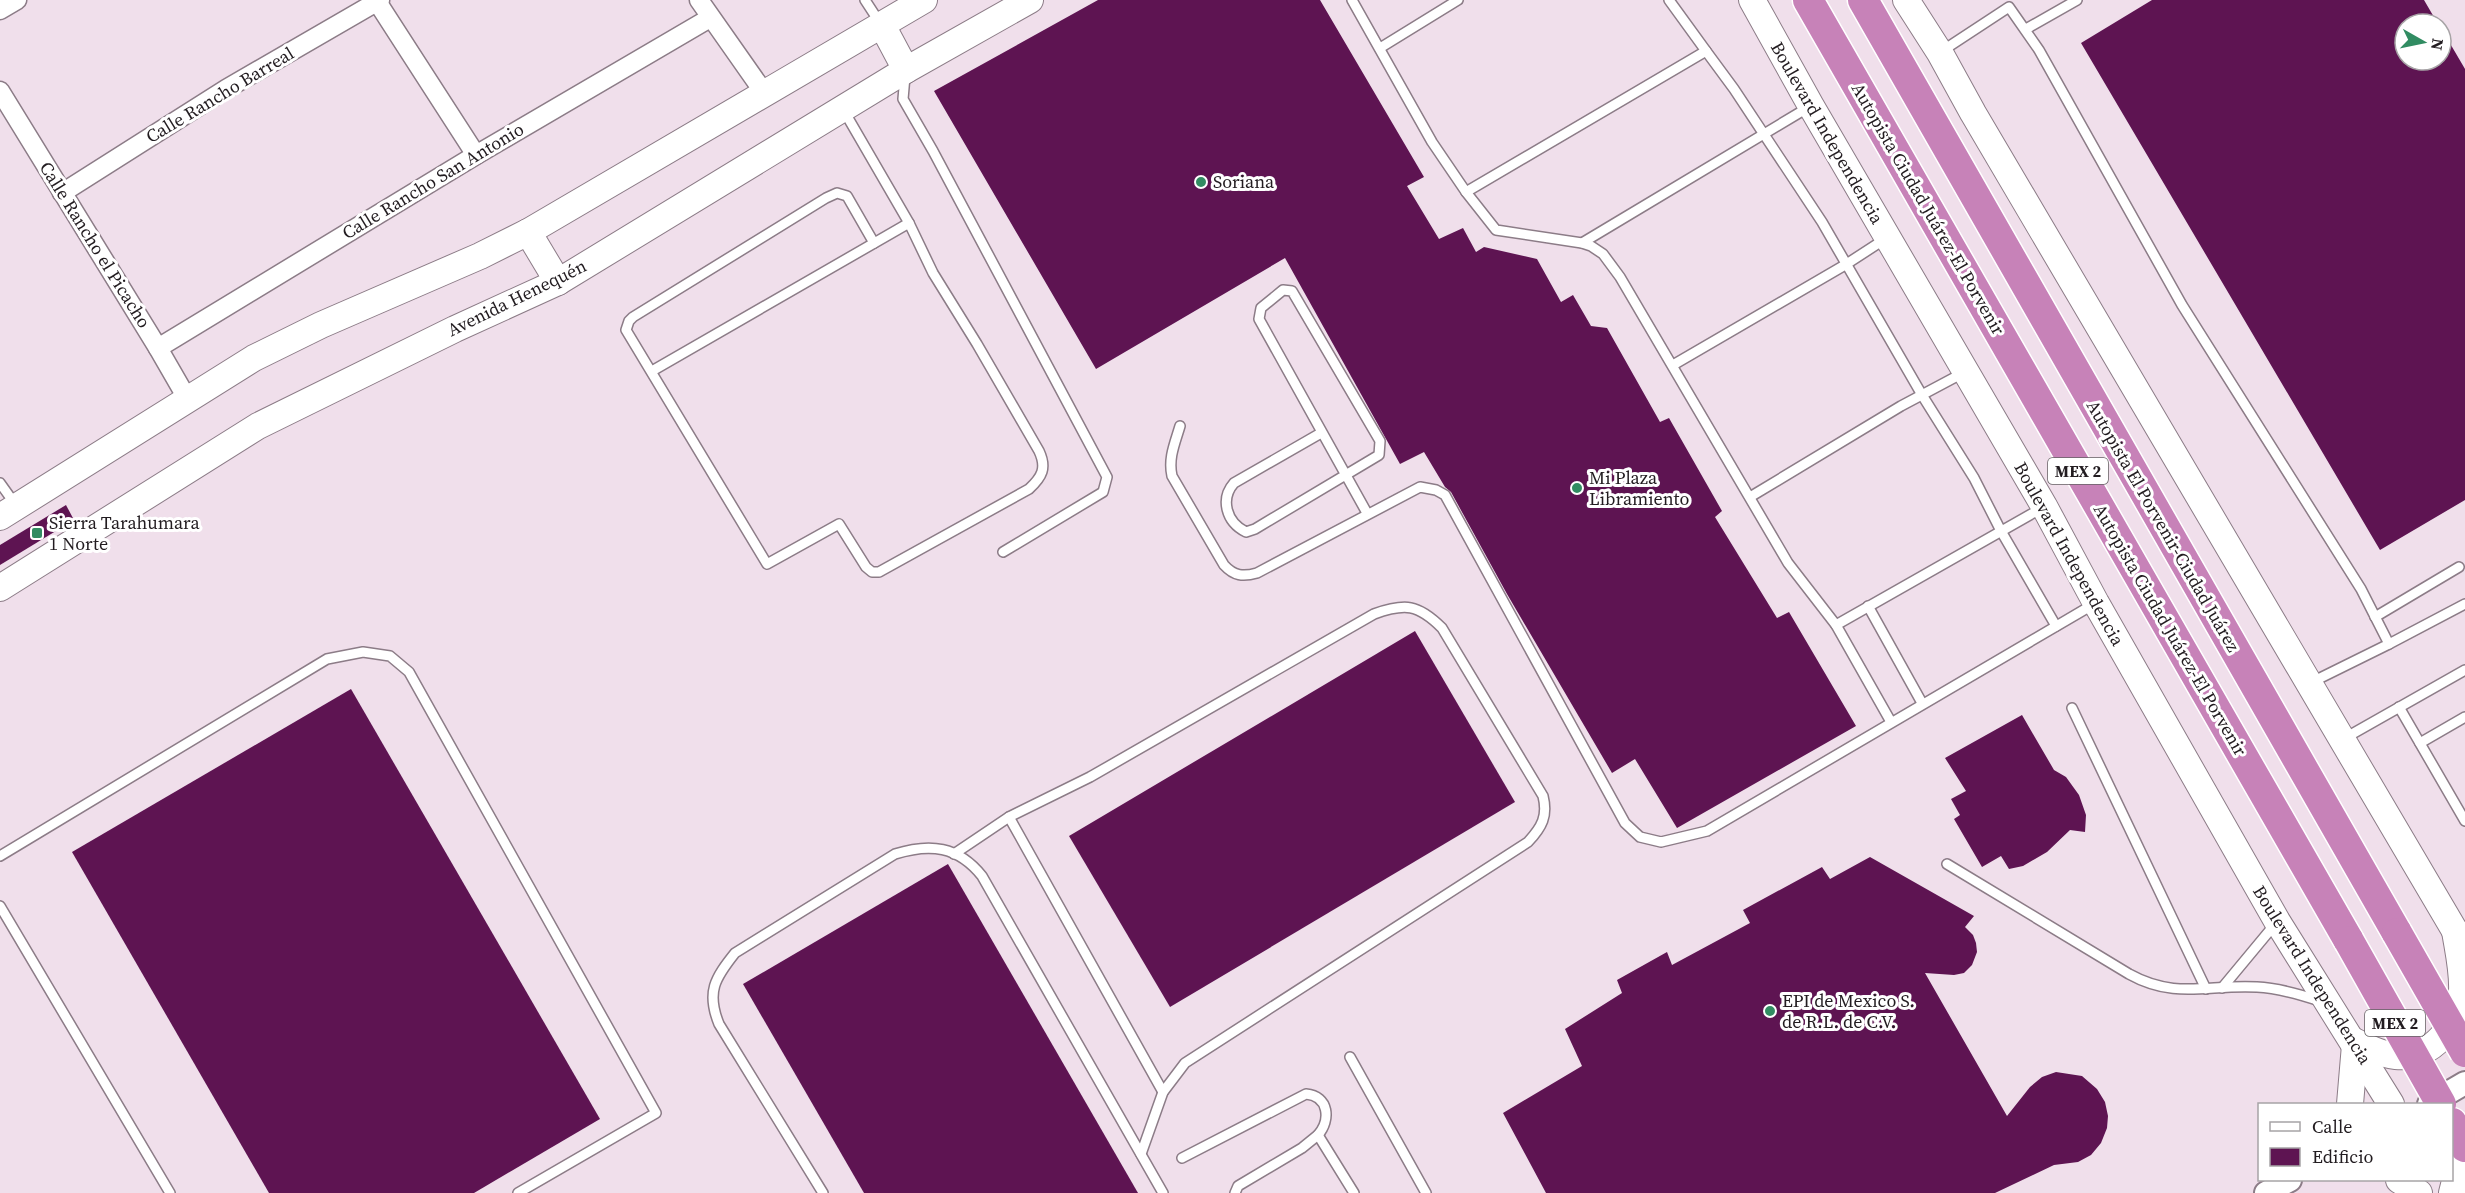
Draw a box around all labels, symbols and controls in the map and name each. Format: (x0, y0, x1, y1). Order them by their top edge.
north arrow (2393, 12, 2453, 72)
street label: Boulevard Independencia (1765, 37, 1890, 229)
text: N (2426, 37, 2450, 52)
street label: Calle Rancho Barreal (141, 40, 299, 149)
street label: Autopista Ciudad Juárez-El Porvenir (1846, 78, 2011, 340)
street label: Calle Rancho San Antonio (337, 116, 528, 245)
street label: Calle Rancho el Picacho (34, 157, 157, 333)
place label: Soriana (1213, 169, 1275, 194)
marker: Soriana (1194, 175, 1208, 189)
street label: Avenida Henequén (443, 253, 591, 342)
street label: Autopista El Porvenir-Ciudad Juárez (2081, 395, 2246, 656)
street label: Boulevard Independencia (2008, 457, 2131, 651)
road number: MEX 2 (2048, 458, 2108, 484)
place label: Mi Plaza Libramiento (1589, 465, 1689, 511)
marker: Mi Plaza Libramiento (1570, 481, 1584, 495)
street label: Autopista Ciudad Juárez-El Porvenir (2088, 499, 2253, 761)
place label: Sierra Tarahumara 1 Norte (49, 510, 200, 556)
marker: Sierra Tarahumara 1 Norte (30, 526, 44, 540)
street label: Boulevard Independencia (2247, 881, 2378, 1070)
place label: EPI de Mexico S. de R.L. de C.V. (1782, 988, 1915, 1034)
marker: EPI de Mexico S. de R.L. de C.V. (1763, 1004, 1777, 1018)
road number: MEX 2 (2365, 1010, 2425, 1036)
legend (2258, 1103, 2453, 1181)
text: Calle (2312, 1114, 2352, 1139)
text: Edificio (2312, 1144, 2373, 1169)

